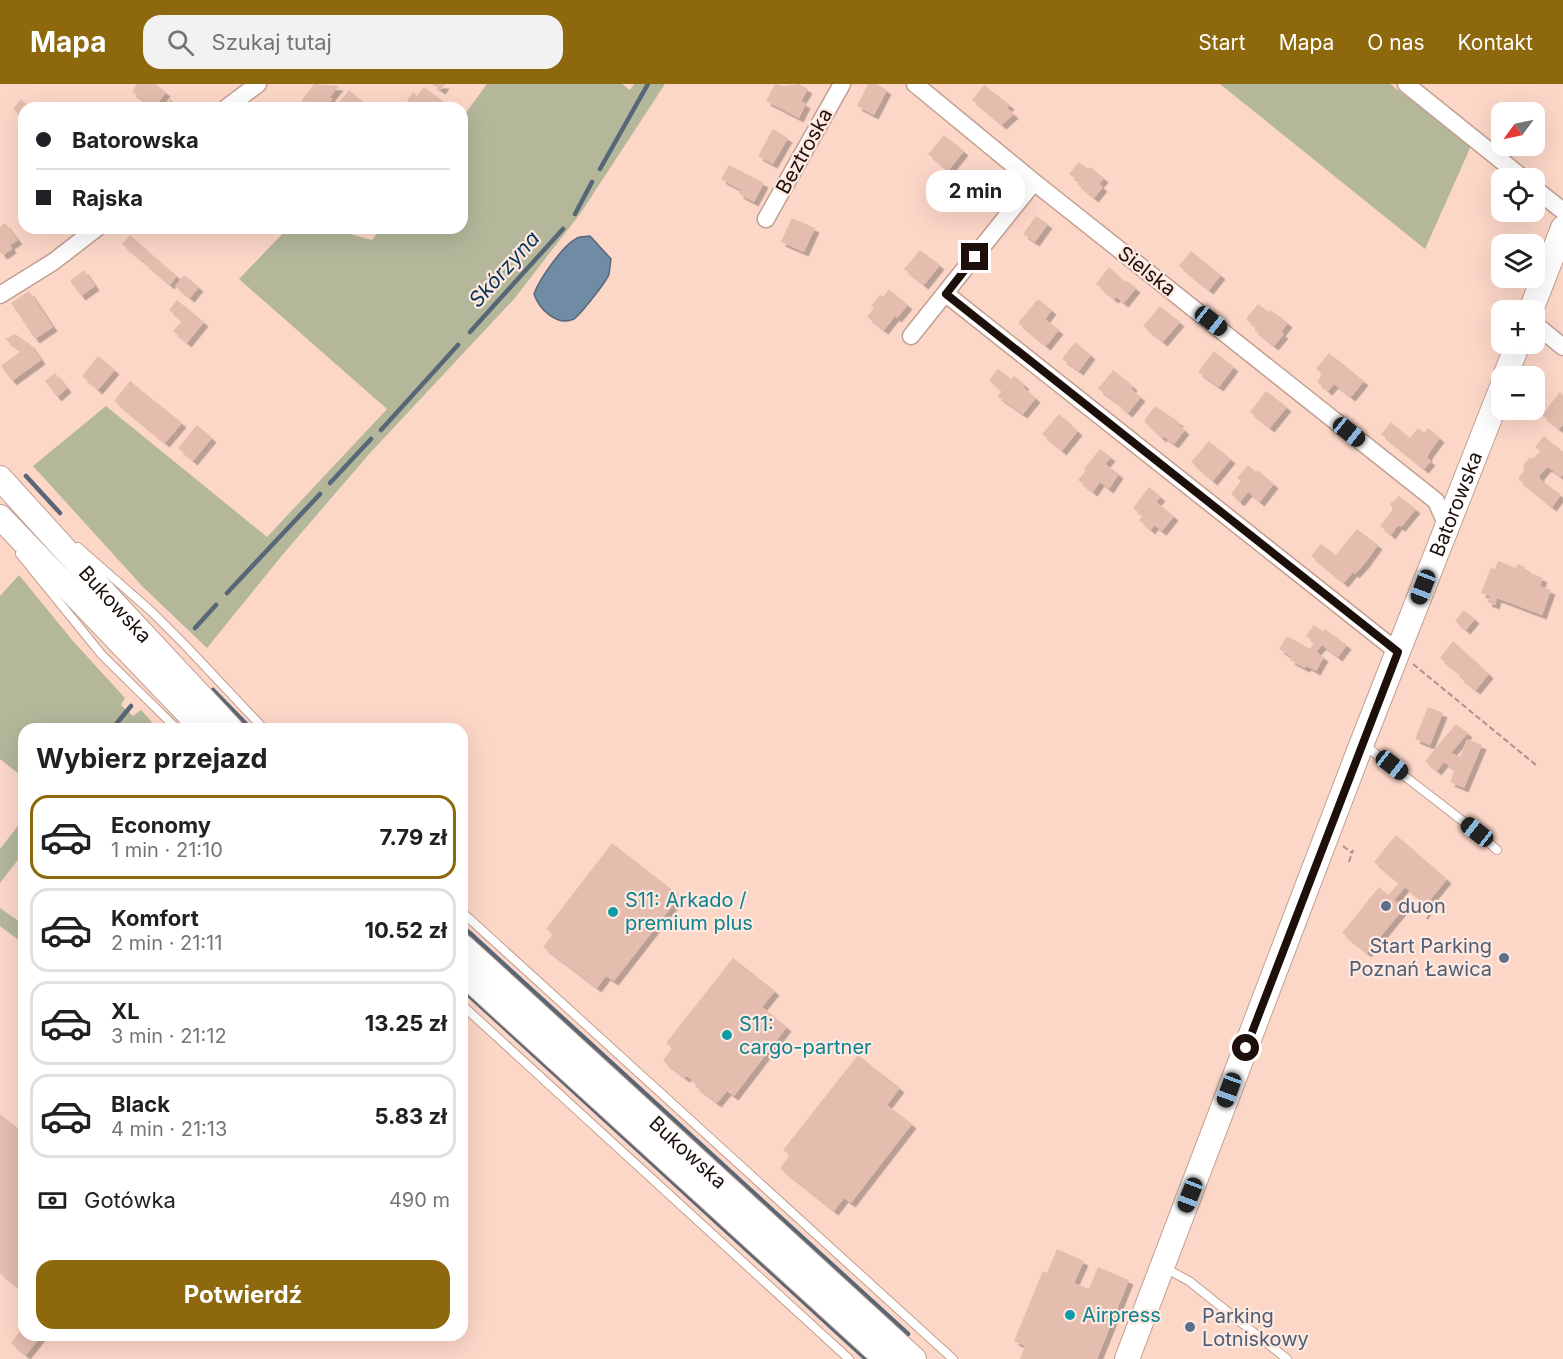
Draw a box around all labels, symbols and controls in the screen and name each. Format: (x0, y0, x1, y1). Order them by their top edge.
search box (143, 15, 563, 69)
text: Mapa (30, 25, 107, 59)
icon: search (164, 26, 197, 59)
text: Szukaj tutaj (212, 29, 332, 55)
text: Start (1198, 30, 1246, 55)
text: Mapa (1279, 30, 1334, 55)
text: O nas (1367, 30, 1425, 55)
text: Kontakt (1458, 30, 1533, 55)
north arrow (1491, 102, 1545, 156)
map controls (1491, 102, 1545, 420)
street label: Beztroska (771, 104, 837, 198)
text: Batorowska (72, 127, 199, 153)
button: locate (1491, 168, 1545, 222)
callout: 2 min (926, 170, 1024, 212)
text: 2 min (949, 179, 1002, 203)
text: Rajska (72, 185, 143, 211)
water label: Skórzyna (463, 226, 545, 312)
button: layers (1491, 234, 1545, 288)
street label: Sielska (1113, 241, 1181, 301)
route end (961, 243, 988, 270)
button: + (1491, 300, 1545, 354)
car (1191, 303, 1231, 339)
button: − (1491, 366, 1545, 420)
car (1329, 414, 1369, 450)
street label: Batorowska (1425, 448, 1487, 560)
street label: Bukowska (74, 561, 157, 648)
car (1408, 567, 1438, 607)
text: Wybierz przejazd (36, 742, 268, 775)
car (1372, 747, 1412, 783)
icon: car (39, 810, 93, 864)
text: Economy (111, 812, 211, 838)
car (1457, 814, 1497, 850)
text: 7.79 zł (380, 824, 447, 850)
text: 1 min · 21:10 (111, 838, 223, 862)
place label: S11: Arkado / premium plus (625, 888, 753, 935)
place label: duon (1398, 894, 1446, 918)
marker: duon (1379, 899, 1393, 913)
icon: car (39, 903, 93, 957)
text: Komfort (111, 905, 199, 931)
marker: S11: Arkado / premium plus (606, 905, 620, 919)
text: 10.52 zł (364, 917, 447, 943)
text: 2 min · 21:11 (111, 931, 222, 955)
place label: Start Parking Poznań Ławica (1349, 934, 1492, 981)
marker: Start Parking Poznań Ławica (1497, 951, 1511, 965)
icon: car (39, 996, 93, 1050)
text: XL (111, 998, 140, 1024)
text: 13.25 zł (365, 1010, 447, 1036)
place label: S11: cargo-partner (739, 1012, 872, 1059)
text: 3 min · 21:12 (111, 1024, 227, 1048)
marker: S11: cargo-partner (720, 1028, 734, 1042)
route start (1232, 1034, 1259, 1061)
car (1214, 1070, 1244, 1110)
icon: car (39, 1089, 93, 1143)
text: Black (111, 1091, 170, 1117)
text: 5.83 zł (374, 1103, 447, 1129)
street label: Bukowska (644, 1111, 732, 1194)
text: 4 min · 21:13 (111, 1117, 227, 1141)
car (1175, 1175, 1205, 1215)
icon: cash (36, 1184, 69, 1217)
text: Gotówka (84, 1187, 176, 1213)
text: 490 m (389, 1188, 450, 1212)
button: Potwierdź (36, 1260, 450, 1329)
place label: Airpress (1082, 1303, 1161, 1327)
place label: Parking Lotniskowy (1202, 1304, 1309, 1351)
marker: Airpress (1063, 1308, 1077, 1322)
marker: Parking Lotniskowy (1183, 1320, 1197, 1334)

